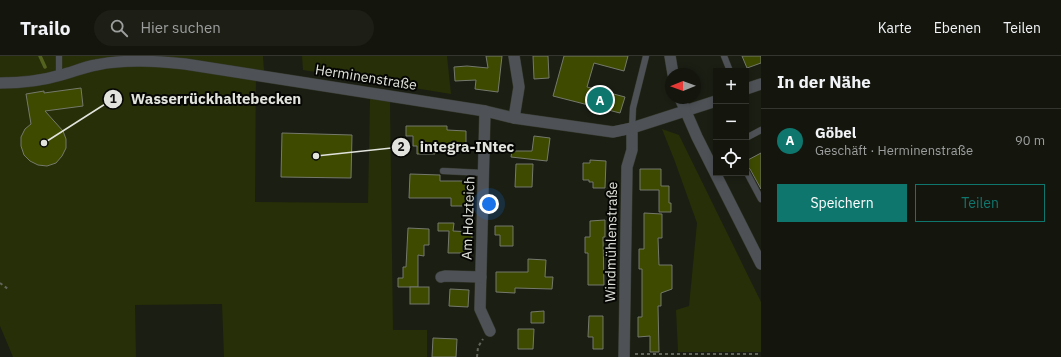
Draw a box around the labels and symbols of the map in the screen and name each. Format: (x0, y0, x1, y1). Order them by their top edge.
street label: Herminenstraße (314, 60, 419, 94)
north arrow (665, 68, 701, 104)
callout: Wasserrückhaltebecken (103, 85, 309, 112)
pin: A (587, 85, 613, 115)
text: Wasserrückhaltebecken (131, 89, 301, 108)
text: 1 (109, 91, 117, 106)
callout: integra-INtec (391, 133, 522, 160)
text: integra-INtec (420, 137, 515, 156)
text: 2 (397, 139, 405, 154)
street label: Am Holzteich (458, 176, 478, 260)
street label: Windmühlenstraße (601, 181, 621, 302)
your location (479, 194, 499, 214)

